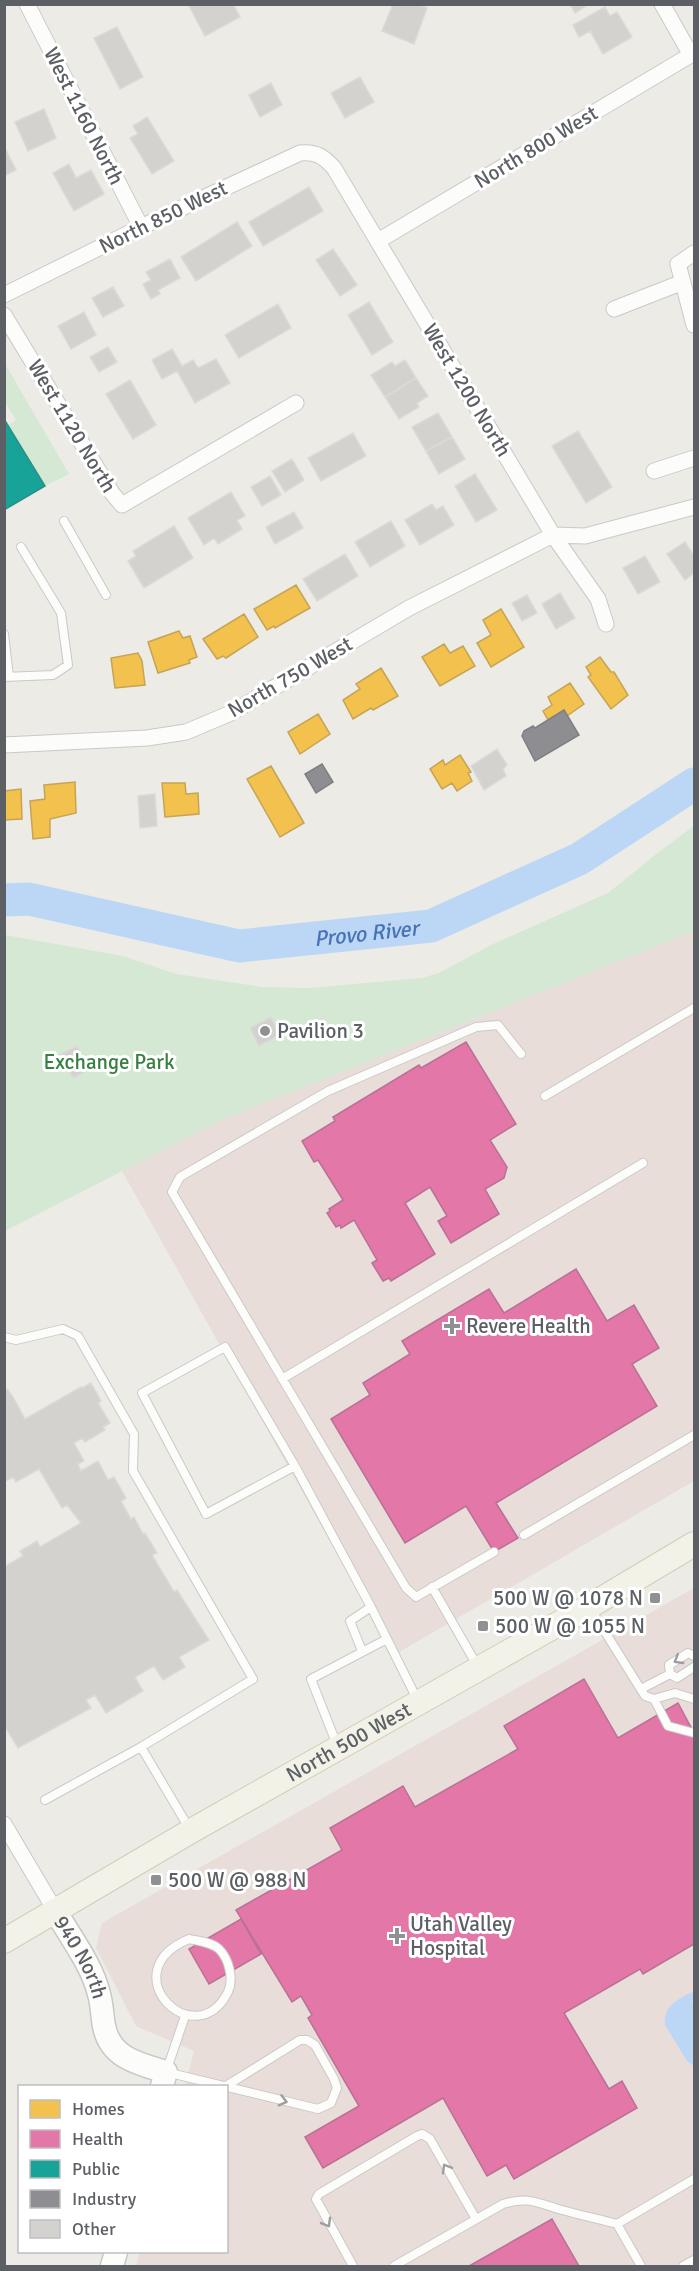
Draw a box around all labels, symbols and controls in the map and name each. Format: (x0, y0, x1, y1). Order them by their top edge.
street label: West 1160 North (38, 43, 130, 189)
street label: North 800 West (470, 100, 602, 194)
street label: North 850 West (95, 175, 231, 259)
street label: West 1200 North (417, 319, 517, 461)
street label: West 1120 North (22, 355, 122, 497)
street label: North 750 West (223, 631, 357, 723)
water label: Provo River (313, 914, 423, 952)
place label: Pavilion 3 (277, 1018, 364, 1044)
marker: Pavilion 3 (258, 1024, 272, 1038)
park label: Exchange Park (43, 1049, 175, 1075)
place label: Revere Health (466, 1313, 591, 1339)
marker: Revere Health (443, 1317, 461, 1335)
place label: 500 W @ 1078 N (493, 1585, 643, 1611)
marker: 500 W @ 1078 N (648, 1591, 662, 1605)
place label: 500 W @ 1055 N (495, 1613, 645, 1639)
marker: 500 W @ 1055 N (476, 1619, 490, 1633)
one-way arrow (674, 1652, 684, 1664)
street label: North 500 West (282, 1696, 416, 1788)
place label: 500 W @ 988 N (168, 1867, 307, 1893)
marker: 500 W @ 988 N (149, 1873, 163, 1887)
street label: 940 North (48, 1911, 113, 2002)
place label: Utah Valley Hospital (410, 1911, 512, 1961)
marker: Utah Valley Hospital (388, 1927, 406, 1945)
legend (18, 2085, 228, 2253)
one-way arrow (278, 2093, 288, 2106)
text: Homes (72, 2098, 125, 2120)
text: Health (72, 2128, 123, 2150)
text: Public (72, 2158, 120, 2180)
one-way arrow (442, 2164, 454, 2175)
text: Industry (72, 2188, 137, 2210)
one-way arrow (320, 2217, 332, 2227)
text: Other (72, 2218, 116, 2240)

